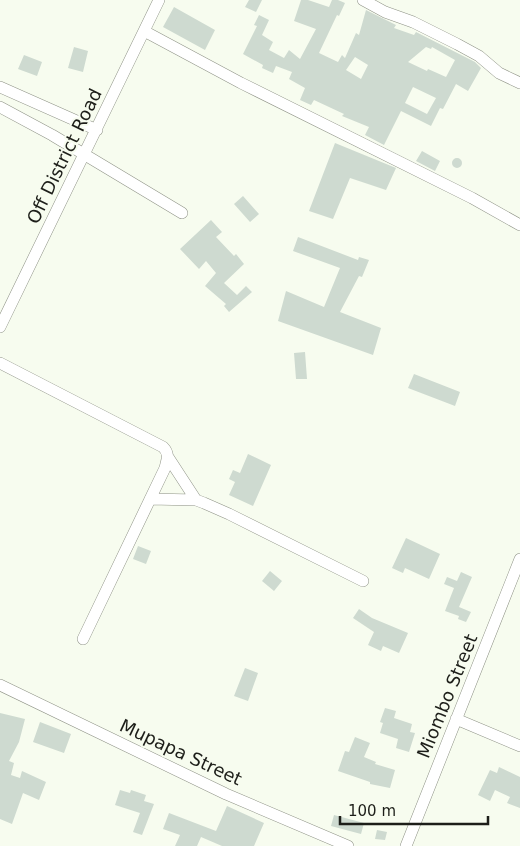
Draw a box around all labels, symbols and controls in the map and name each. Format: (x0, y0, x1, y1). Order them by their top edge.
street label: Off District Road (22, 85, 106, 227)
street label: Miombo Street (413, 631, 481, 761)
street label: Mupapa Street (117, 715, 245, 789)
scale bar (340, 794, 488, 826)
text: 100 m (348, 802, 396, 820)

